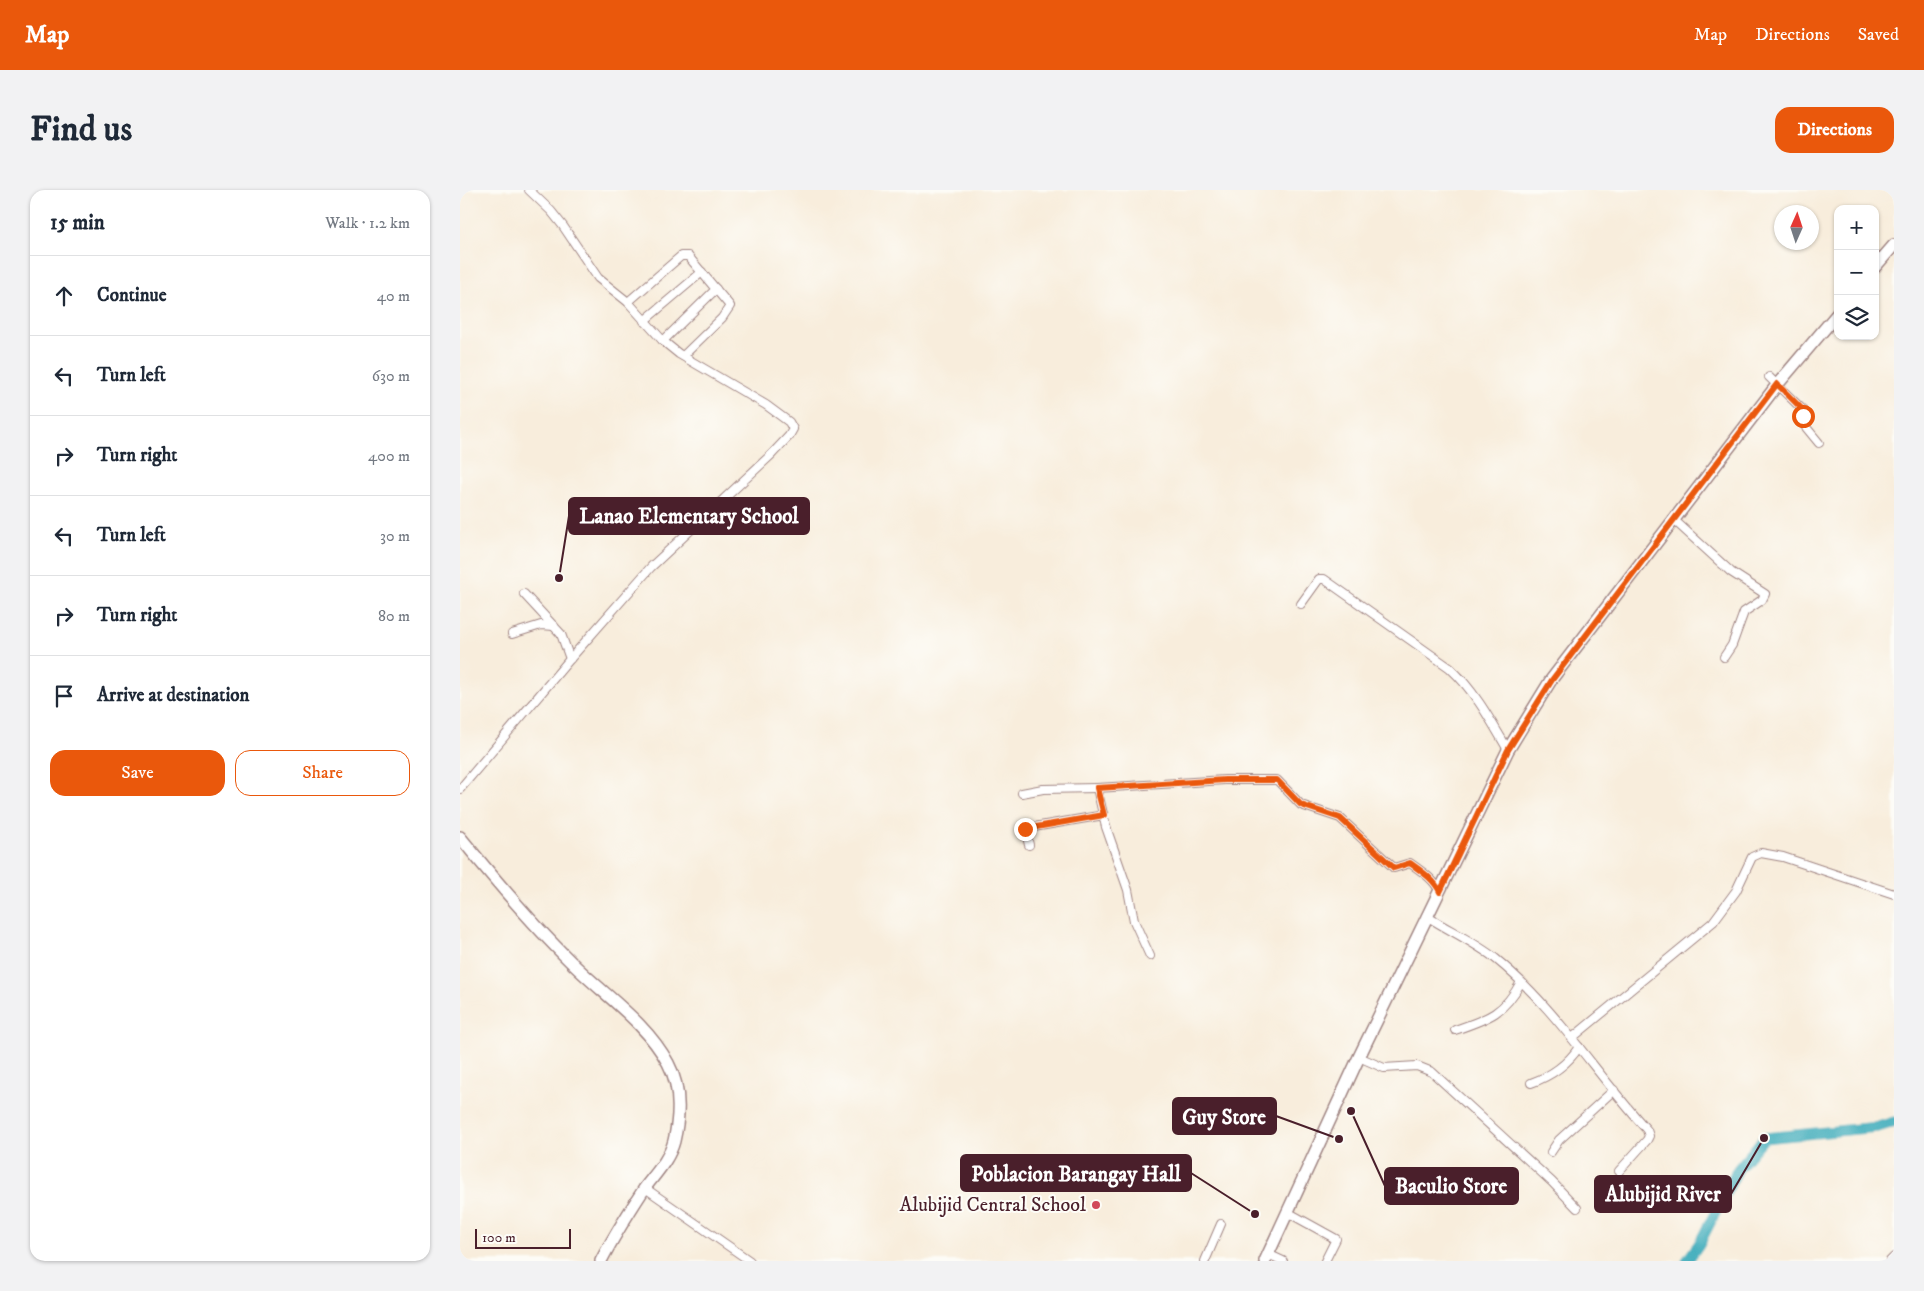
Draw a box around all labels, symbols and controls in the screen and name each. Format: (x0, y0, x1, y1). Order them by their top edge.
text: Map (25, 20, 69, 50)
text: Map (1694, 24, 1727, 46)
text: Directions (1755, 24, 1830, 46)
text: Saved (1858, 24, 1899, 46)
button: Directions (1775, 107, 1894, 153)
text: Find us (30, 108, 132, 152)
north arrow (1774, 205, 1819, 250)
map controls (1834, 205, 1879, 340)
button: + (1834, 205, 1879, 250)
text: 15 min (50, 210, 105, 236)
text: Walk · 1.2 km (325, 213, 410, 233)
button: − (1834, 250, 1879, 295)
icon: ahead (50, 282, 78, 310)
text: Continue (97, 284, 167, 307)
text: 40 m (377, 286, 410, 306)
button: layers (1834, 295, 1879, 340)
icon: left (50, 362, 78, 390)
text: Turn left (97, 364, 166, 387)
text: 630 m (372, 366, 410, 386)
route start (1792, 405, 1815, 428)
icon: right (50, 442, 78, 470)
text: Turn right (97, 444, 177, 467)
text: 400 m (368, 446, 410, 466)
callout: Lanao Elementary School (569, 498, 809, 534)
text: Lanao Elementary School (579, 504, 799, 530)
icon: left (50, 522, 78, 550)
text: Turn left (97, 524, 166, 547)
text: 30 m (380, 526, 410, 546)
icon: right (50, 602, 78, 630)
text: Turn right (97, 604, 177, 627)
text: 80 m (378, 606, 410, 626)
icon: arrive (50, 682, 78, 710)
text: Arrive at destination (97, 684, 249, 707)
button: Save (50, 750, 225, 796)
button: Share (235, 750, 410, 796)
route end (1014, 818, 1037, 841)
callout: Guy Store (1173, 1098, 1276, 1134)
text: Guy Store (1182, 1105, 1266, 1131)
callout: Poblacion Barangay Hall (961, 1155, 1191, 1191)
text: Poblacion Barangay Hall (971, 1162, 1182, 1188)
callout: Baculio Store (1385, 1168, 1518, 1204)
text: Baculio Store (1395, 1174, 1507, 1200)
callout: Alubijid River (1595, 1176, 1731, 1212)
text: Alubijid River (1604, 1182, 1722, 1209)
place label: Alubijid Central School (900, 1193, 1086, 1218)
marker: Alubijid Central School (1090, 1199, 1102, 1211)
scale bar (475, 1226, 571, 1249)
text: 100 m (482, 1229, 516, 1247)

